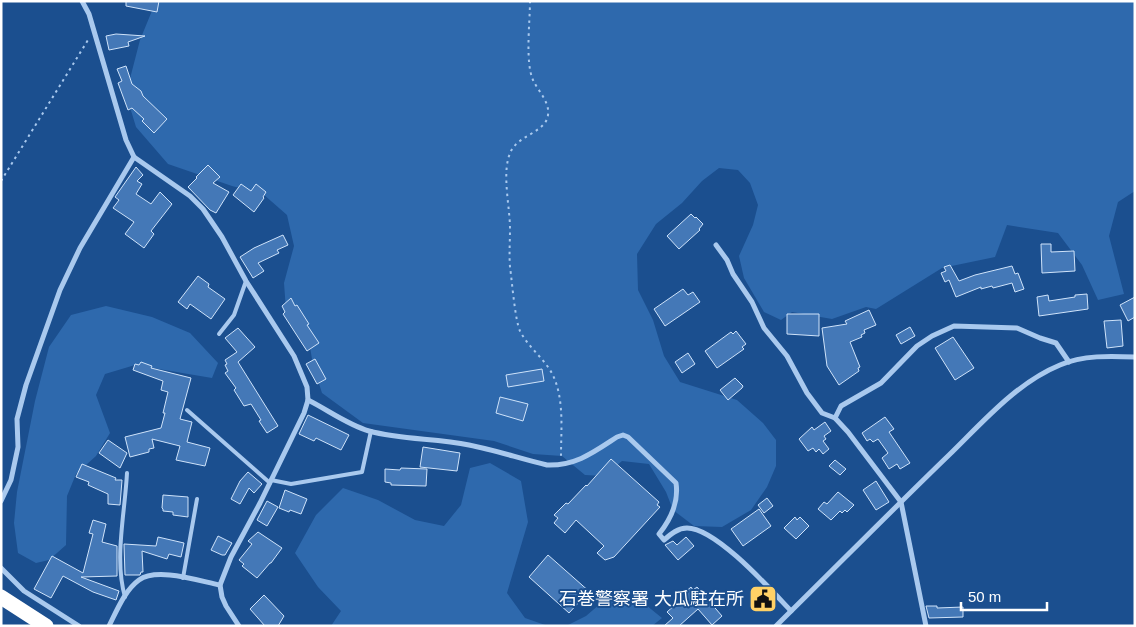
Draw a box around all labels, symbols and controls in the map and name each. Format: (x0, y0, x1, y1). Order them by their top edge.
scale bar (961, 580, 1047, 612)
public building icon: 石巻警察署 大瓜駐在所 (748, 584, 778, 614)
text: 50 m (968, 588, 1001, 605)
place label: 石巻警察署 大瓜駐在所 (559, 589, 744, 609)

